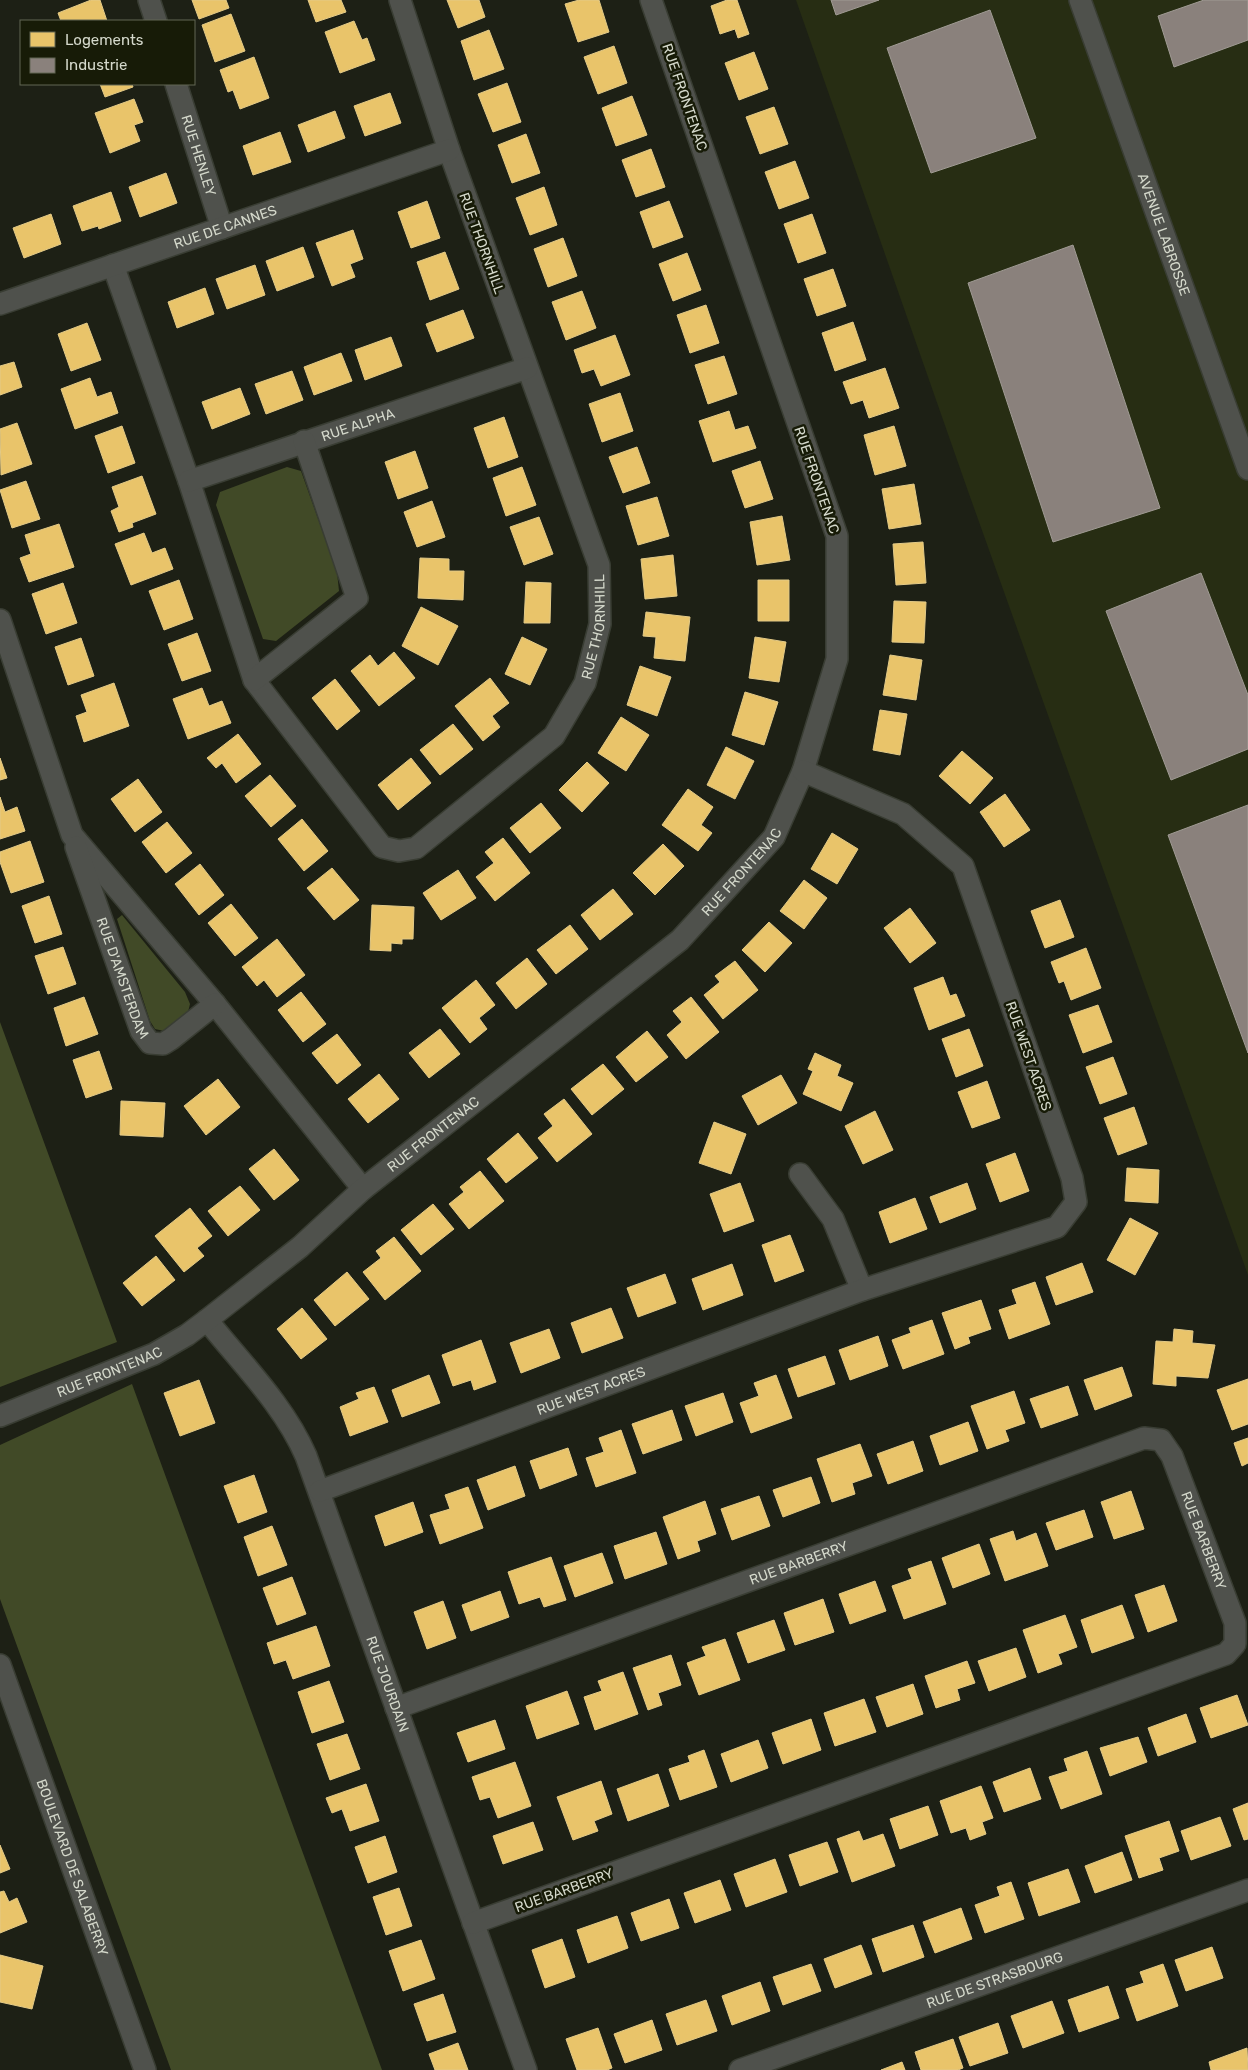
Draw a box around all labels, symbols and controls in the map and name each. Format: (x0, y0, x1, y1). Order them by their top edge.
legend (20, 20, 195, 85)
text: Logements (65, 31, 144, 49)
street label: RUE FRONTENAC (658, 41, 711, 153)
text: Industrie (65, 56, 127, 74)
street label: RUE HENLEY (177, 113, 219, 198)
street label: AVENUE LABROSSE (1134, 171, 1193, 298)
street label: RUE THORNHILL (455, 190, 508, 296)
street label: RUE DE CANNES (172, 202, 279, 253)
street label: RUE ALPHA (319, 405, 397, 445)
street label: RUE FRONTENAC (790, 424, 843, 536)
street label: RUE THORNHILL (578, 574, 609, 681)
street label: RUE FRONTENAC (698, 826, 786, 920)
street label: RUE D'AMSTERDAM (93, 915, 152, 1043)
street label: RUE WEST ACRES (1002, 999, 1055, 1113)
street label: RUE FRONTENAC (384, 1093, 483, 1176)
street label: RUE FRONTENAC (54, 1343, 166, 1401)
street label: RUE WEST ACRES (534, 1363, 648, 1419)
street label: RUE BARBERRY (1177, 1489, 1230, 1592)
street label: RUE BARBERRY (747, 1538, 850, 1589)
street label: RUE JOURDAIN (362, 1634, 412, 1734)
street label: BOULEVARD DE SALABERRY (33, 1777, 111, 1958)
street label: RUE BARBERRY (513, 1865, 616, 1916)
street label: RUE DE STRASBOURG (924, 1948, 1065, 2012)

